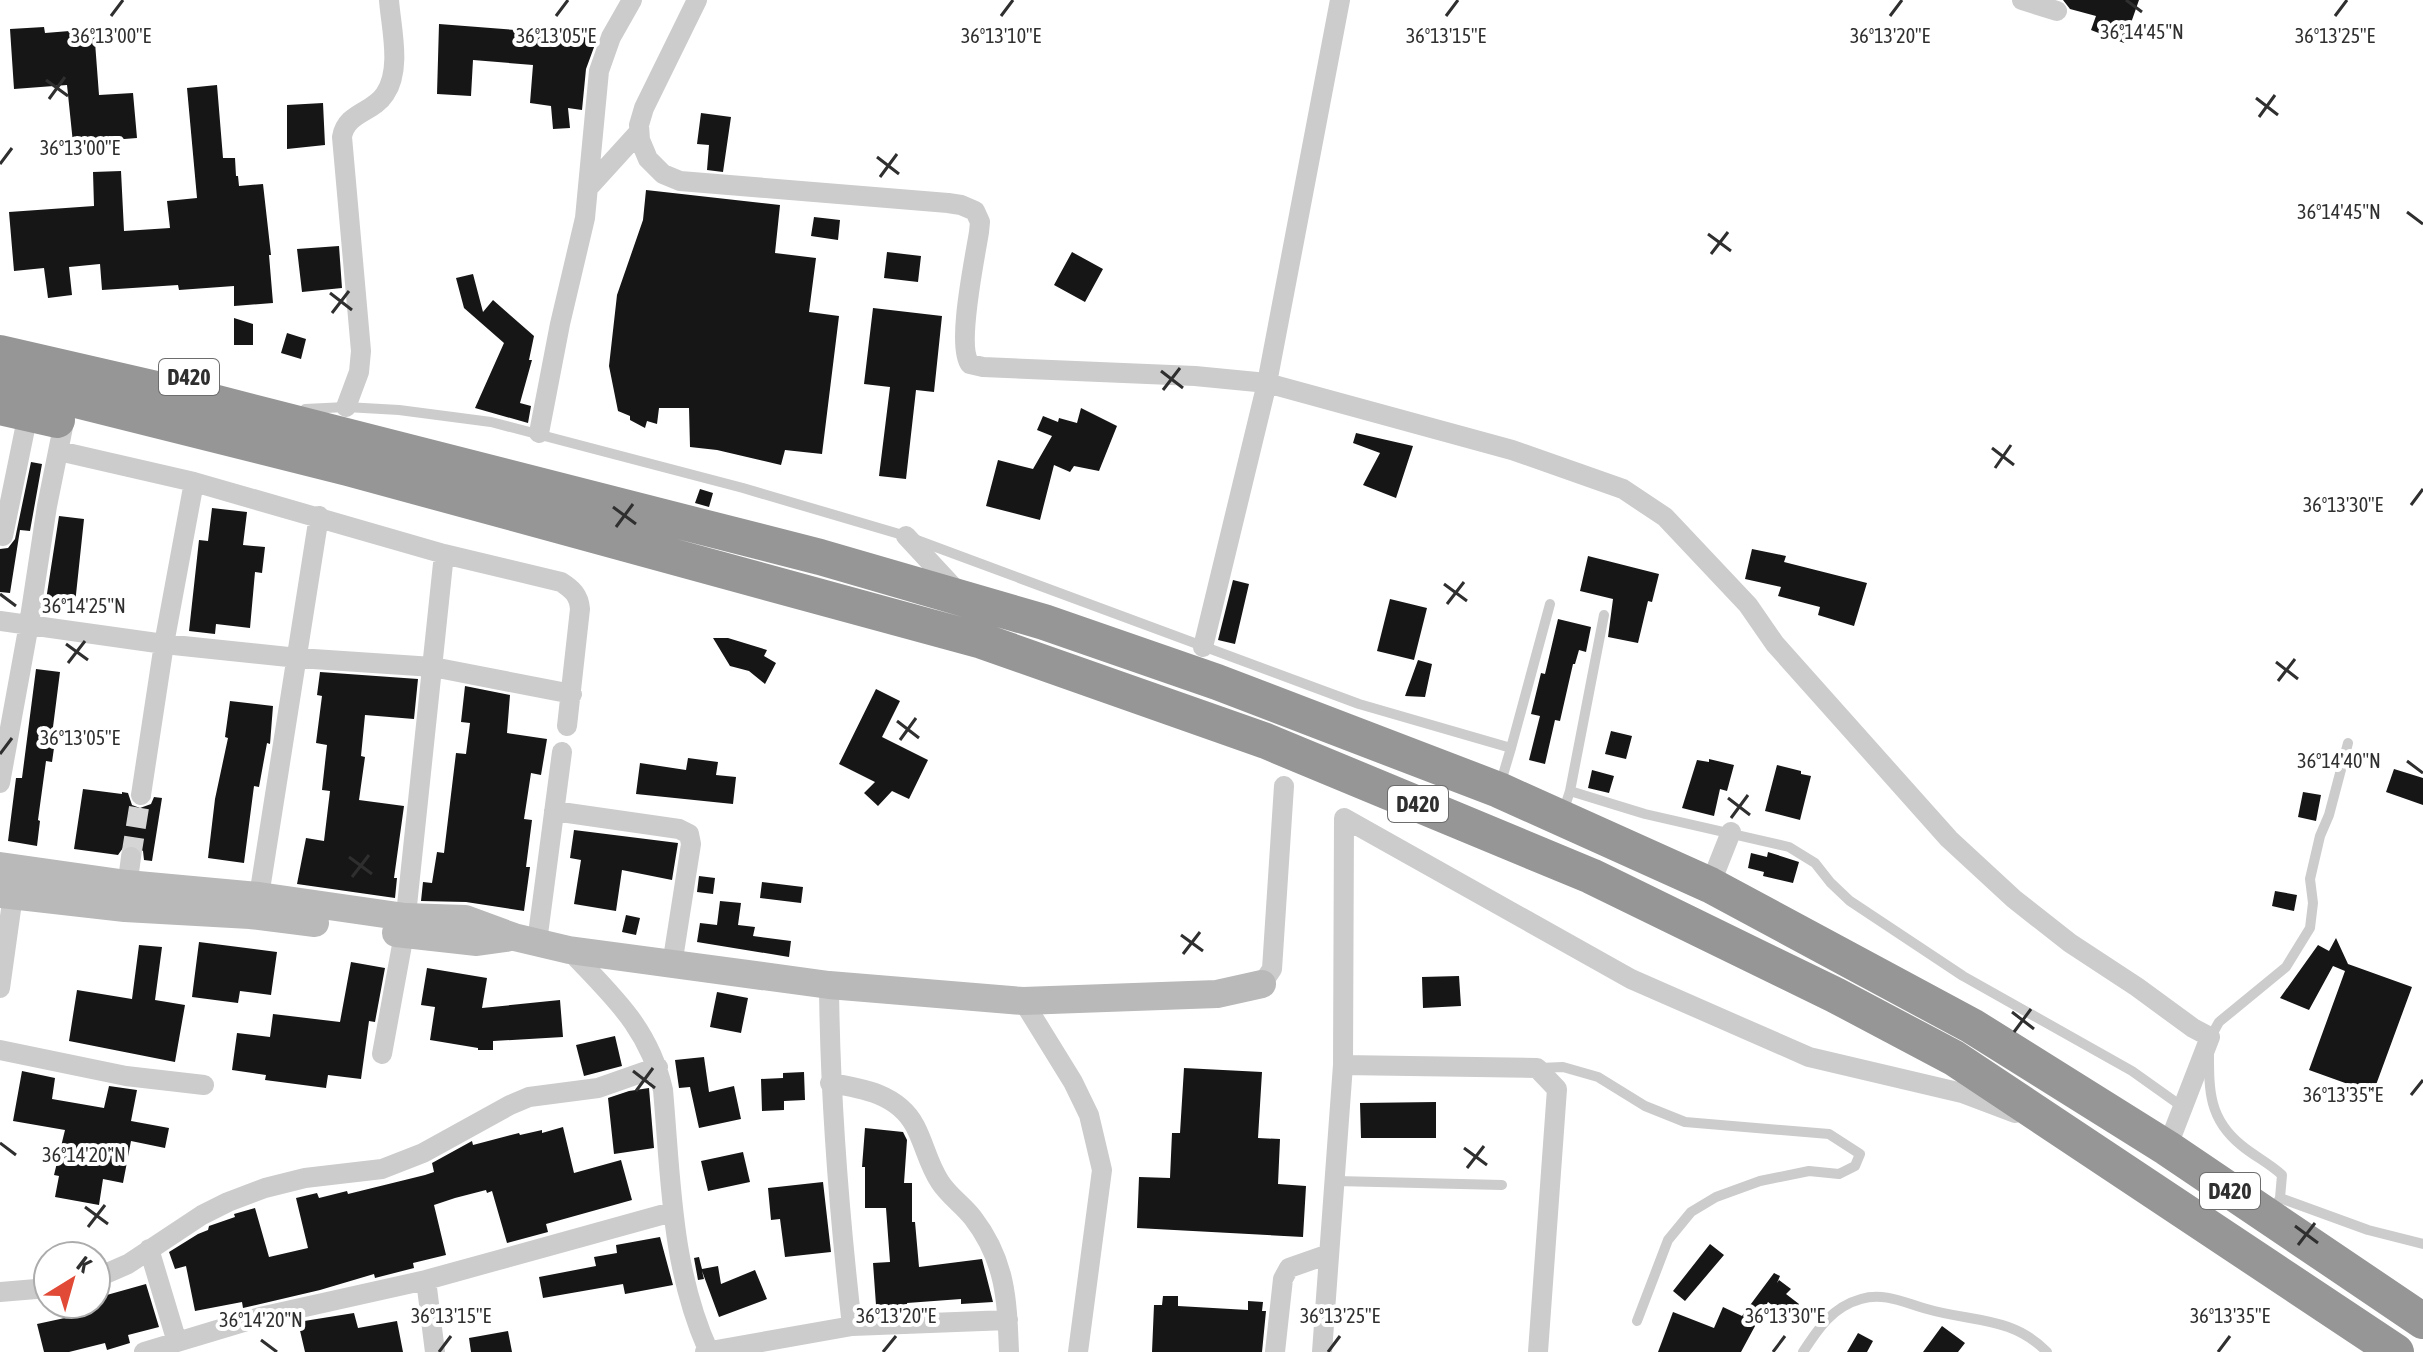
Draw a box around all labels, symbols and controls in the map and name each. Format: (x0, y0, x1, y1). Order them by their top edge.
text: 36°14'45"N (2100, 20, 2184, 43)
text: 36°13'00"E (71, 24, 152, 47)
text: 36°13'05"E (516, 24, 597, 47)
text: 36°13'10"E (961, 24, 1042, 47)
text: 36°13'15"E (1406, 24, 1487, 47)
text: 36°13'20"E (1850, 24, 1931, 47)
text: 36°13'25"E (2295, 24, 2376, 47)
text: 36°13'00"E (40, 136, 121, 159)
text: 36°14'45"N (2297, 200, 2381, 223)
road number: D420 (159, 359, 219, 395)
text: 36°13'30"E (2303, 493, 2384, 516)
text: 36°14'25"N (42, 594, 126, 617)
text: 36°13'05"E (40, 726, 121, 749)
text: 36°14'40"N (2297, 749, 2381, 772)
road number: D420 (1388, 786, 1448, 822)
text: 36°13'35"E (2303, 1083, 2384, 1106)
text: 36°14'20"N (42, 1143, 126, 1166)
road number: D420 (2200, 1173, 2260, 1209)
north arrow (32, 1240, 112, 1320)
text: K (72, 1250, 96, 1278)
text: 36°13'15"E (411, 1304, 492, 1327)
text: 36°13'20"E (856, 1304, 937, 1327)
text: 36°13'25"E (1300, 1304, 1381, 1327)
text: 36°13'30"E (1745, 1304, 1826, 1327)
text: 36°13'35"E (2190, 1304, 2271, 1327)
text: 36°14'20"N (219, 1308, 303, 1331)

